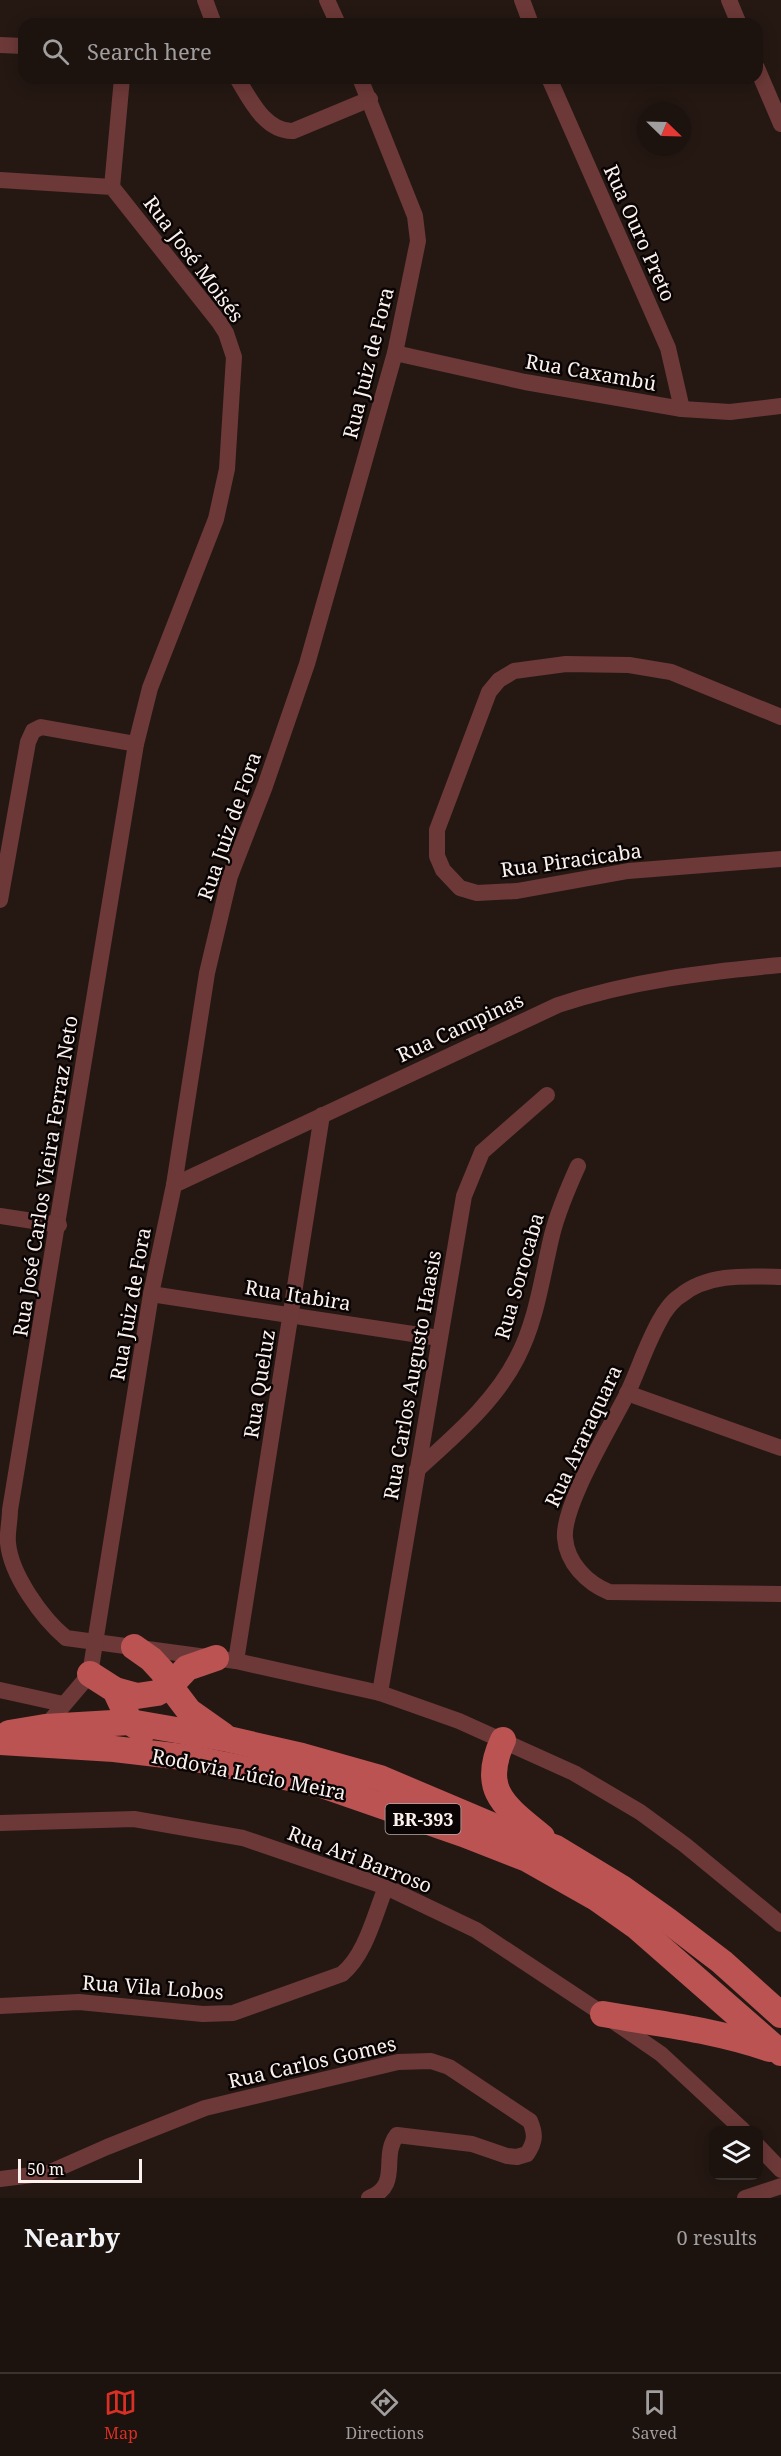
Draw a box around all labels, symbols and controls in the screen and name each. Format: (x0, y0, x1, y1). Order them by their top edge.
search box (18, 18, 763, 84)
icon: search (39, 35, 72, 68)
text: Search here (87, 36, 212, 66)
north arrow (637, 102, 691, 156)
street label: Rua Ouro Preto (598, 160, 682, 306)
street label: Rua José Moisés (138, 190, 250, 328)
street label: Rua Juiz de Fora (336, 285, 400, 441)
street label: Rua Caxambú (523, 347, 659, 397)
street label: Rua Juiz de Fora (191, 748, 267, 904)
street label: Rua Piracicaba (499, 837, 643, 883)
street label: Rua Campinas (392, 986, 528, 1068)
street label: Rua José Carlos Vieira Ferraz Neto (6, 1014, 84, 1338)
street label: Rua Sorocaba (488, 1210, 550, 1342)
street label: Rua Juiz de Fora (103, 1225, 157, 1383)
street label: Rua Carlos Augusto Haasis (377, 1248, 447, 1502)
street label: Rua Itabira (243, 1273, 353, 1317)
street label: Rua Queluz (237, 1328, 281, 1440)
street label: Rua Araraquara (538, 1361, 628, 1511)
street label: Rodovia Lúcio Meira (150, 1742, 348, 1806)
road number: BR-393 (386, 1804, 460, 1834)
street label: Rua Ari Barroso (284, 1819, 436, 1899)
street label: Rua Vila Lobos (81, 1969, 225, 2005)
street label: Rua Carlos Gomes (225, 2030, 399, 2094)
map controls (709, 2126, 763, 2180)
button: layers (709, 2126, 763, 2180)
scale bar (18, 2156, 142, 2184)
text: 50 m (27, 2158, 64, 2180)
text: Nearby (24, 2219, 120, 2255)
text: 0 results (677, 2224, 757, 2251)
tab: Map (104, 2386, 138, 2444)
tab: Directions (346, 2386, 424, 2444)
tab: Saved (632, 2386, 677, 2444)

